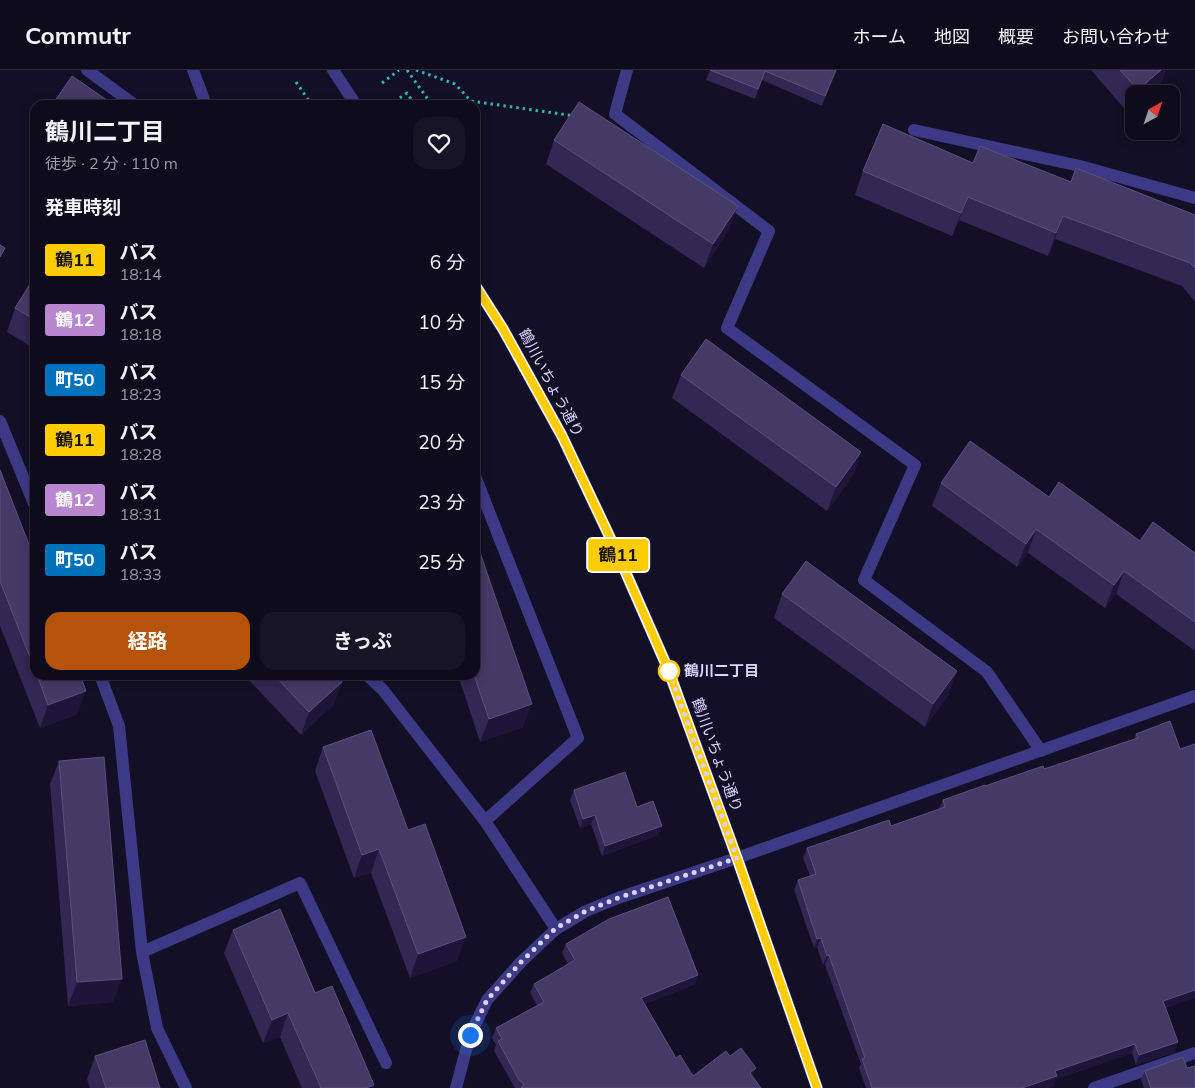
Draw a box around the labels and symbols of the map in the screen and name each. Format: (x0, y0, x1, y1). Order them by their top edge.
north arrow (1125, 85, 1180, 140)
street label: 鶴川いちょう通り (515, 325, 588, 440)
line badge: 鶴11 (589, 539, 647, 571)
marker: 鶴川二丁目 (658, 660, 680, 682)
place label: 鶴川二丁目 (684, 661, 759, 680)
street label: 鶴川いちょう通り (688, 695, 747, 814)
your location (458, 1023, 483, 1048)

